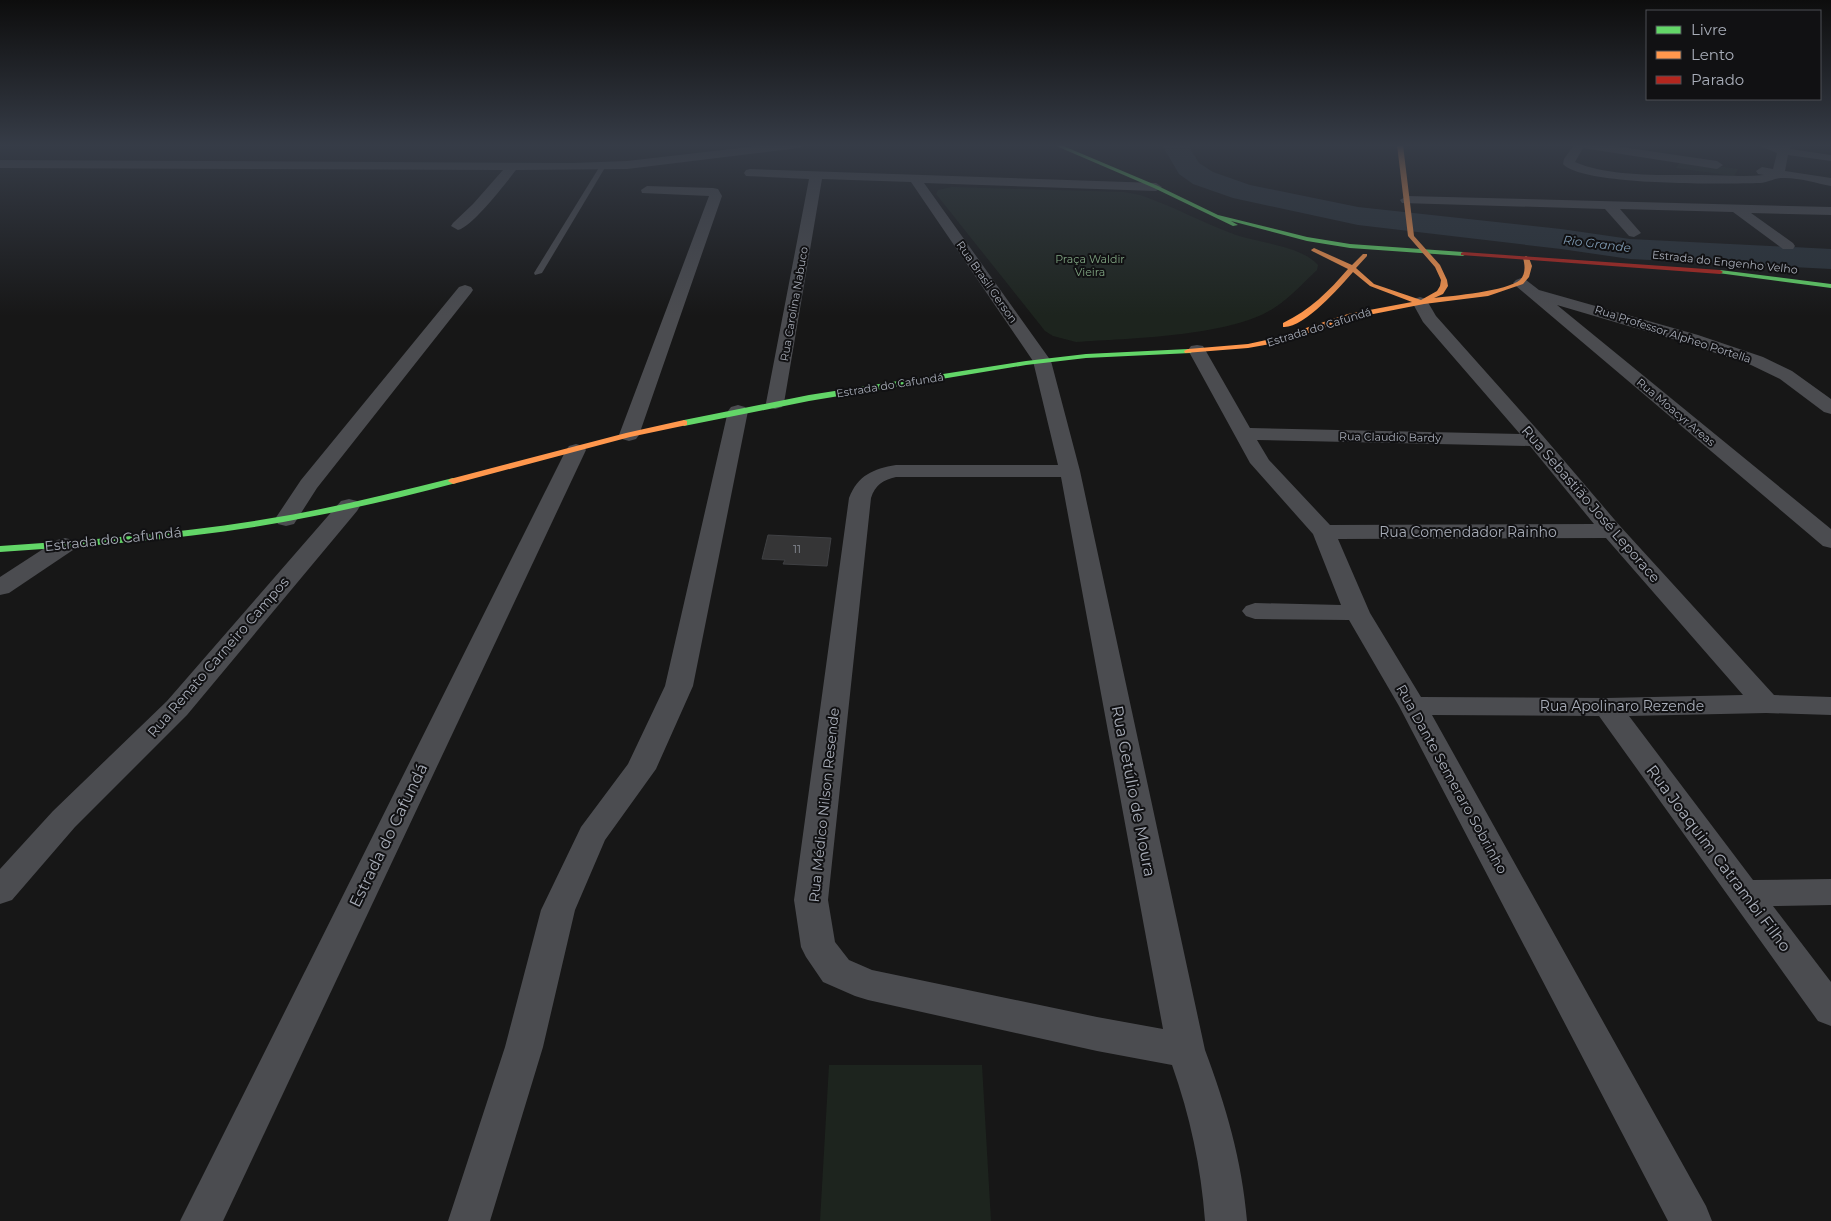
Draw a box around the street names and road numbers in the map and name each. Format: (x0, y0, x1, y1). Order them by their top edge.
street label: Rua Brasil Gerson (953, 238, 1021, 326)
street label: Rua Carolina Nabuco (777, 246, 811, 362)
street label: Estrada do Engenho Velho (1652, 247, 1799, 277)
street label: Rua Professor Alpheo Portella (1593, 302, 1753, 366)
street label: Estrada do Cafundá (1265, 304, 1373, 350)
street label: Estrada do Cafundá (835, 370, 945, 400)
street label: Rua Moacyr Areas (1634, 375, 1719, 449)
street label: Rua Sebastião José Leporace (1518, 422, 1664, 586)
street label: Rua Claudio Bardy (1339, 429, 1441, 445)
street label: Estrada do Cafundá (43, 523, 183, 555)
street label: Rua Comendador Rainho (1379, 523, 1557, 541)
street label: Rua Renato Carneiro Campos (143, 573, 293, 741)
street label: Rua Dante Semeraro Sobrinho (1392, 681, 1512, 877)
street label: Rua Apolinaro Rezende (1540, 697, 1704, 715)
street label: Rua Getúlio de Moura (1108, 704, 1159, 878)
street label: Rua Médico Nilson Resende (805, 707, 843, 903)
street label: Estrada do Cafundá (345, 760, 432, 910)
street label: Rua Joaquim Catrambi Filho (1642, 761, 1795, 955)

